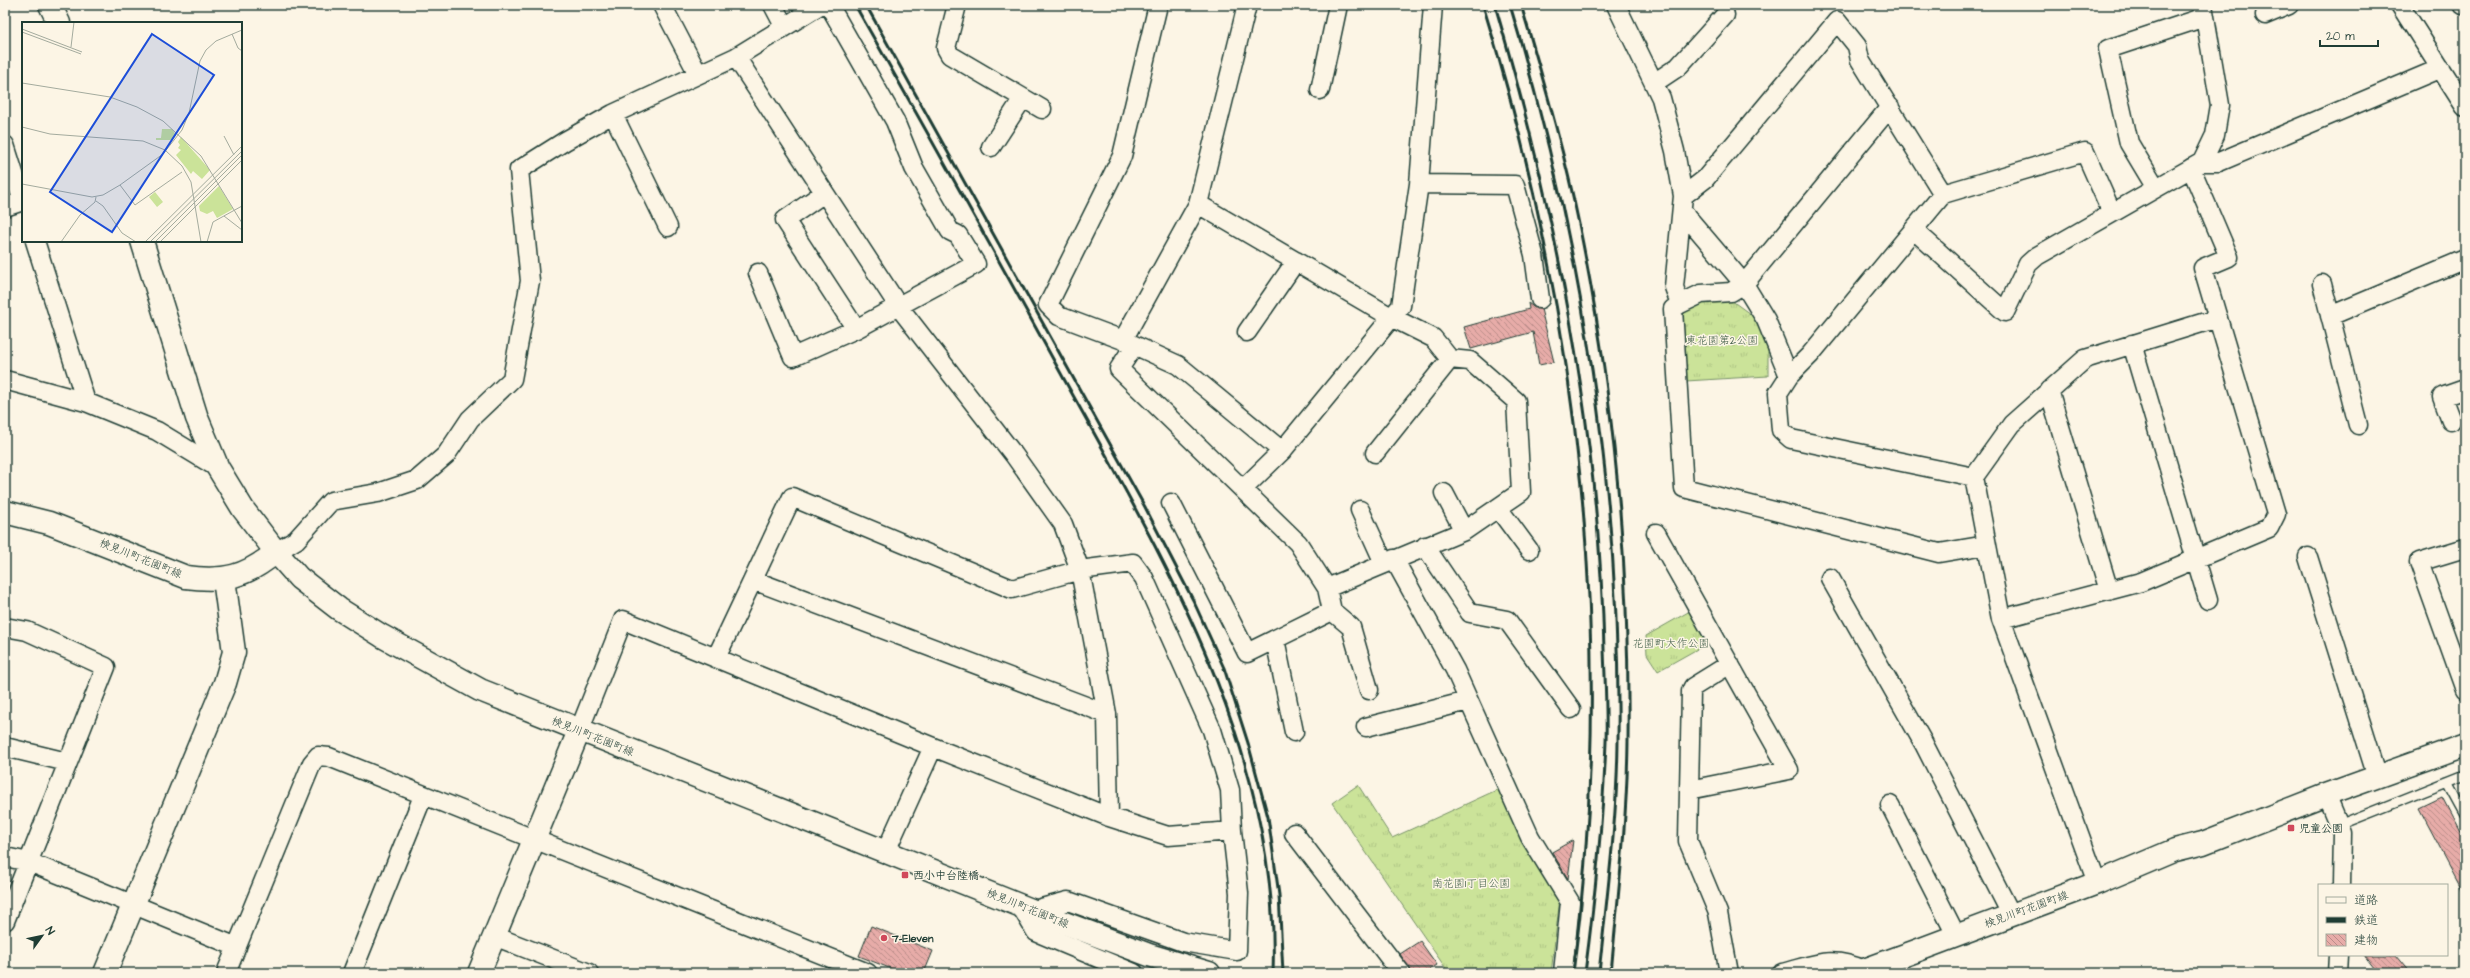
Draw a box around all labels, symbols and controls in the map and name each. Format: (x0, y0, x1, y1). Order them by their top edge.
inset map (22, 22, 242, 242)
scale bar (2320, 22, 2378, 48)
text: 20 m (2326, 28, 2355, 45)
park label: 東花園第2公園 (1686, 333, 1758, 348)
street label: 検見川町花園町線 (97, 535, 184, 582)
park label: 花園町大作公園 (1633, 636, 1710, 651)
street label: 検見川町花園町線 (549, 713, 636, 760)
place label: 児童公園 (2299, 821, 2343, 836)
marker: 児童公園 (2286, 823, 2296, 833)
place label: 西小中台陸橋 (913, 868, 979, 883)
marker: 西小中台陸橋 (900, 870, 910, 880)
park label: 南花園1丁目公園 (1432, 876, 1510, 891)
legend (2318, 884, 2448, 956)
street label: 検見川町花園町線 (984, 885, 1071, 932)
street label: 検見川町花園町線 (1982, 887, 2070, 932)
text: 道路 (2354, 892, 2378, 909)
text: 鉄道 (2354, 912, 2378, 929)
north arrow (22, 916, 62, 956)
text: N (42, 924, 58, 938)
place label: 7-Eleven (891, 931, 934, 946)
text: 建物 (2354, 932, 2378, 949)
marker: 7-Eleven (879, 933, 889, 943)

